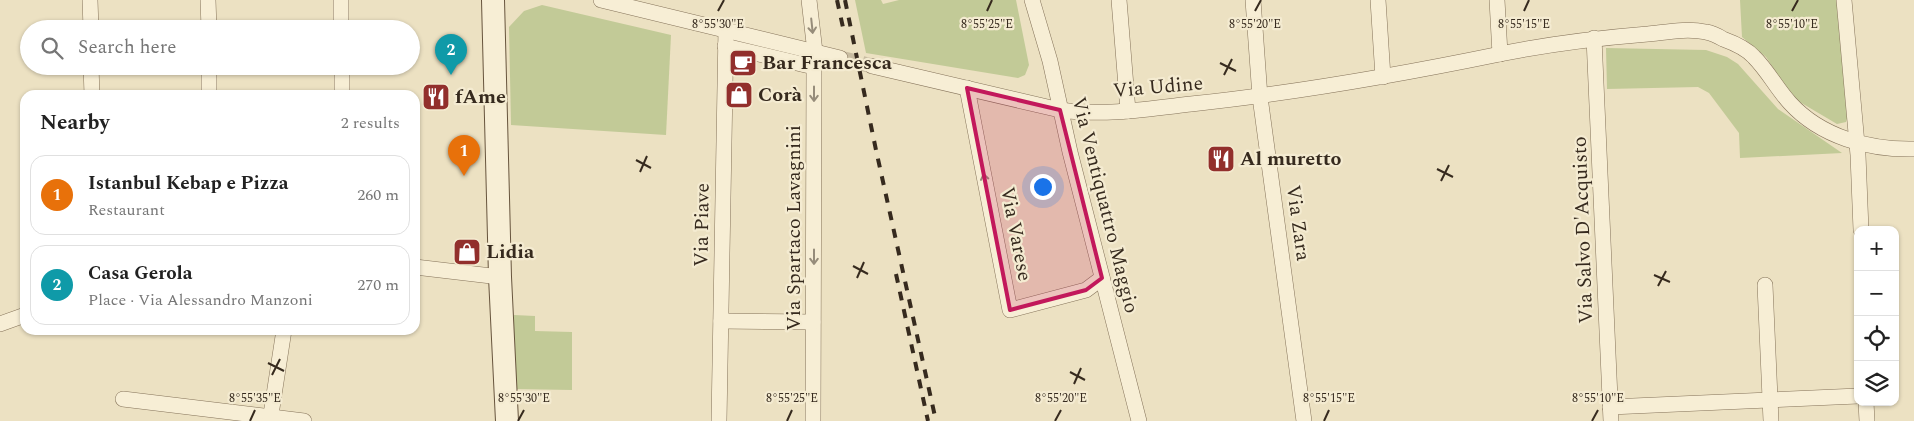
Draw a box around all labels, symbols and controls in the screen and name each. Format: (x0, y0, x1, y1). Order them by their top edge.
text: 8°55'30"E (692, 15, 744, 34)
text: 8°55'25"E (961, 15, 1013, 34)
text: 8°55'20"E (1229, 15, 1281, 34)
text: 8°55'15"E (1498, 15, 1550, 34)
text: 8°55'10"E (1766, 15, 1818, 34)
one-way arrow (807, 18, 817, 34)
search box (20, 20, 420, 75)
text: Search here (78, 33, 177, 62)
icon: search (38, 34, 66, 62)
pin: 2 (435, 34, 467, 75)
cafe icon: Bar Francesca (728, 48, 758, 78)
place label: Bar Francesca (762, 48, 893, 78)
street label: Via Udine (1112, 68, 1204, 106)
shop icon: Corà (724, 80, 754, 110)
place label: Corà (758, 80, 803, 110)
restaurant icon: fAme (421, 82, 451, 112)
place label: fAme (455, 82, 506, 112)
one-way arrow (809, 86, 819, 102)
street label: Via Ventiquattro Maggio (1064, 94, 1146, 316)
text: Nearby (40, 107, 110, 139)
text: 2 results (341, 111, 400, 135)
street label: Via Spartaco Lavagnini (779, 125, 809, 331)
pin: 1 (448, 135, 480, 176)
street label: Via Salvo D'Acquisto (1565, 136, 1601, 324)
restaurant icon: Al muretto (1206, 144, 1236, 174)
place label: Al muretto (1240, 144, 1341, 174)
text: Istanbul Kebap e Pizza (88, 169, 289, 198)
one-way arrow (980, 173, 990, 189)
your location (1030, 174, 1056, 200)
text: 1 (53, 183, 61, 207)
text: 260 m (357, 183, 399, 207)
street label: Via Piave (686, 183, 718, 267)
street label: Via Zara (1278, 183, 1318, 263)
street label: Via Varese (992, 184, 1040, 284)
text: Restaurant (88, 198, 165, 222)
map controls (1854, 226, 1899, 406)
button: + (1854, 226, 1899, 271)
shop icon: Lidia (452, 237, 482, 267)
place label: Lidia (486, 237, 535, 267)
one-way arrow (809, 248, 819, 265)
text: Casa Gerola (88, 259, 193, 288)
button: − (1854, 271, 1899, 316)
text: 2 (53, 273, 61, 297)
text: 270 m (357, 273, 399, 297)
text: Place · Via Alessandro Manzoni (88, 288, 313, 312)
button: locate (1854, 316, 1899, 361)
button: layers (1854, 361, 1899, 406)
text: 8°55'35"E (229, 389, 281, 408)
text: 8°55'30"E (498, 389, 550, 408)
text: 8°55'25"E (766, 389, 818, 408)
text: 8°55'20"E (1035, 389, 1087, 408)
text: 8°55'15"E (1303, 389, 1355, 408)
text: 8°55'10"E (1572, 389, 1624, 408)

